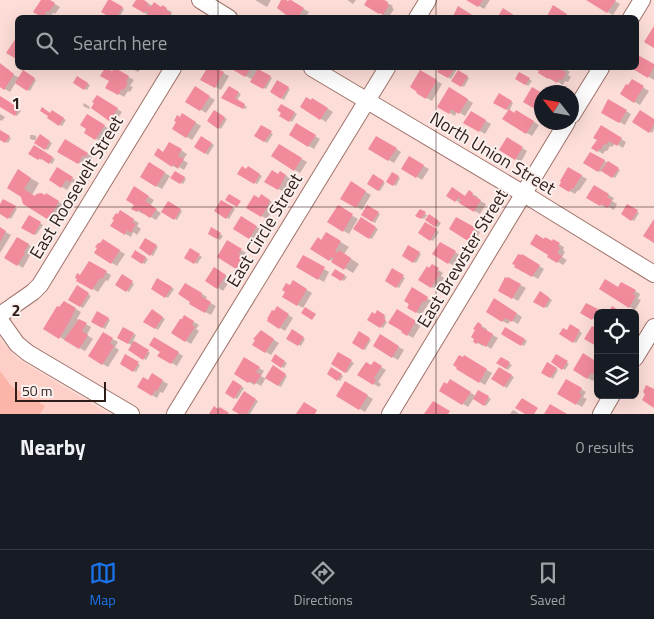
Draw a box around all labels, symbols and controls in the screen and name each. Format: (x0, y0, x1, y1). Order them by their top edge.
search box (15, 15, 639, 70)
text: Search here (73, 28, 167, 57)
icon: search (33, 29, 61, 57)
north arrow (534, 85, 579, 130)
text: 1 (12, 91, 20, 115)
street label: North Union Street (425, 105, 562, 202)
street label: East Roosevelt Street (22, 109, 130, 264)
street label: East Circle Street (219, 167, 309, 292)
street label: East Brewster Street (410, 183, 515, 333)
text: 2 (12, 298, 20, 322)
map controls (594, 309, 639, 399)
button: locate (594, 309, 639, 354)
button: layers (594, 354, 639, 399)
scale bar (15, 379, 106, 402)
text: 50 m (22, 380, 52, 401)
text: Nearby (20, 431, 85, 463)
text: 0 results (575, 435, 634, 459)
tab: Map (89, 559, 117, 610)
tab: Directions (294, 559, 353, 610)
tab: Saved (530, 559, 566, 610)

